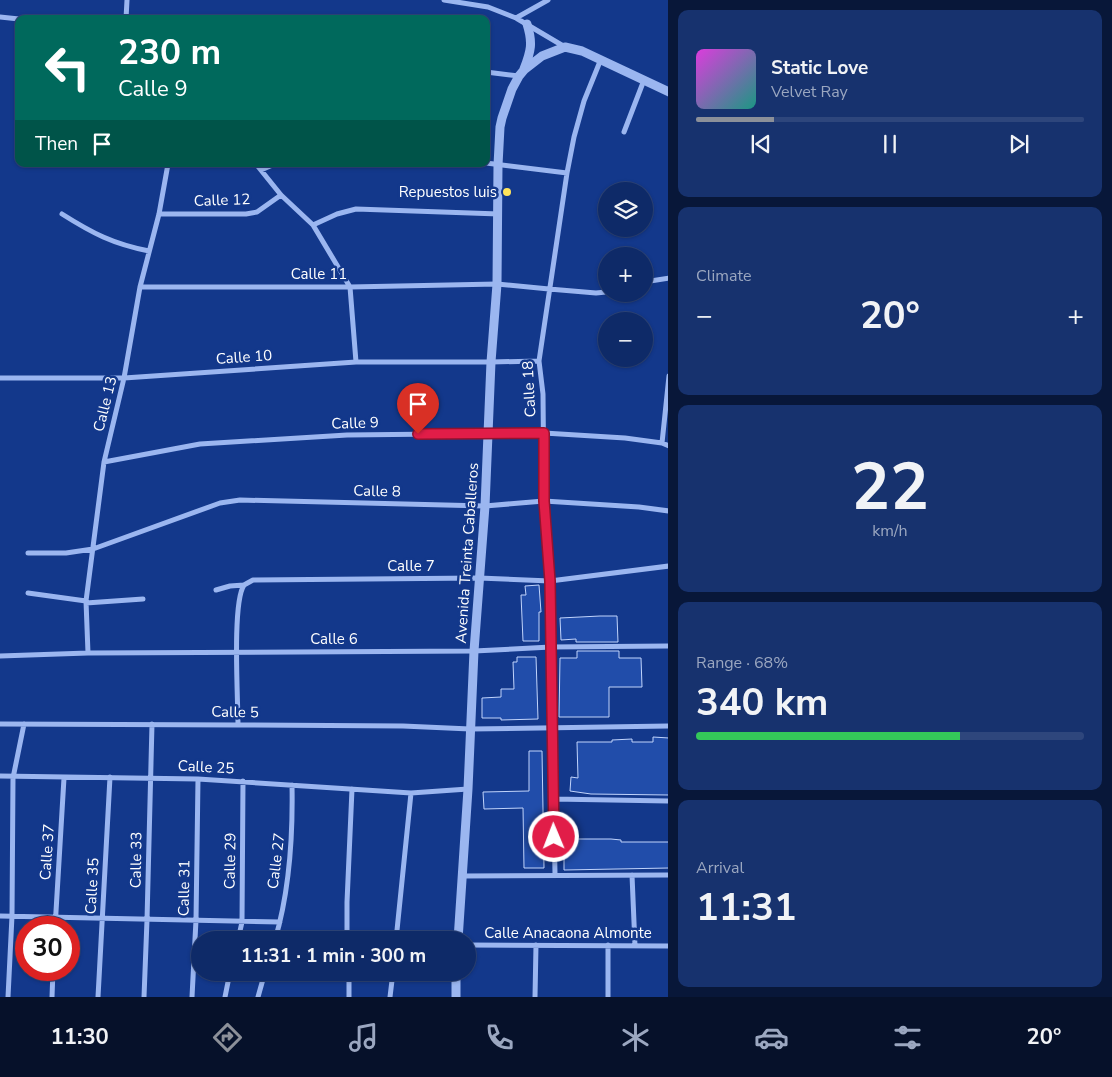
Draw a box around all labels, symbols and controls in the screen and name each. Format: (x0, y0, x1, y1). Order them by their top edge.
text: 230 m (118, 29, 221, 76)
icon: left (35, 35, 100, 100)
text: Static Love (771, 55, 868, 81)
text: Calle 9 (118, 74, 188, 104)
text: Velvet Ray (771, 81, 848, 103)
icon: arrive (88, 130, 116, 158)
icon: previous (747, 130, 775, 158)
icon: pause (876, 130, 904, 158)
icon: next (1005, 130, 1033, 158)
text: Then (35, 131, 78, 157)
place label: Repuestos luis (399, 182, 497, 202)
map controls (598, 182, 653, 367)
button: layers (598, 182, 653, 237)
marker: Repuestos luis (501, 186, 513, 198)
street label: Calle 12 (193, 189, 251, 211)
button: + (598, 247, 653, 302)
street label: Calle 11 (291, 264, 347, 284)
text: Climate (696, 265, 751, 287)
text: 20° (860, 290, 920, 341)
text: − (696, 297, 713, 335)
text: + (1067, 297, 1084, 335)
button: − (598, 312, 653, 367)
street label: Calle 10 (215, 345, 273, 369)
street label: Calle 18 (518, 360, 540, 418)
street label: Calle 13 (88, 374, 122, 434)
pin (397, 383, 439, 434)
icon: arrive (404, 390, 432, 418)
street label: Calle 9 (331, 412, 379, 434)
text: 22 (851, 443, 929, 532)
street label: Avenida Treinta Caballeros (451, 462, 483, 644)
street label: Calle 8 (353, 481, 401, 501)
text: km/h (872, 520, 908, 542)
street label: Calle 7 (387, 556, 435, 576)
street label: Calle 6 (310, 629, 358, 649)
text: Range · 68% (696, 652, 788, 674)
text: 340 km (696, 677, 828, 728)
street label: Calle 5 (211, 702, 259, 722)
street label: Calle 25 (177, 756, 235, 778)
position arrow (527, 810, 579, 862)
street label: Calle 37 (35, 823, 59, 881)
street label: Calle 33 (126, 832, 146, 888)
street label: Calle 27 (263, 832, 289, 890)
street label: Calle 29 (220, 833, 240, 889)
street label: Calle 35 (81, 857, 103, 915)
text: Arrival (696, 857, 744, 879)
street label: Calle 31 (174, 860, 194, 916)
text: 11:31 (696, 882, 797, 933)
speed limit sign: 30 (15, 916, 80, 981)
street label: Calle Anacaona Almonte (484, 923, 652, 943)
text: 11:31 · 1 min · 300 m (241, 943, 426, 969)
icon: directions (210, 1020, 245, 1055)
icon: music (346, 1020, 381, 1055)
icon: phone (482, 1020, 517, 1055)
icon: climate (618, 1020, 653, 1055)
icon: car (754, 1020, 789, 1055)
icon: filters (890, 1020, 925, 1055)
text: 11:30 (51, 1022, 109, 1052)
text: 20° (1027, 1022, 1061, 1052)

